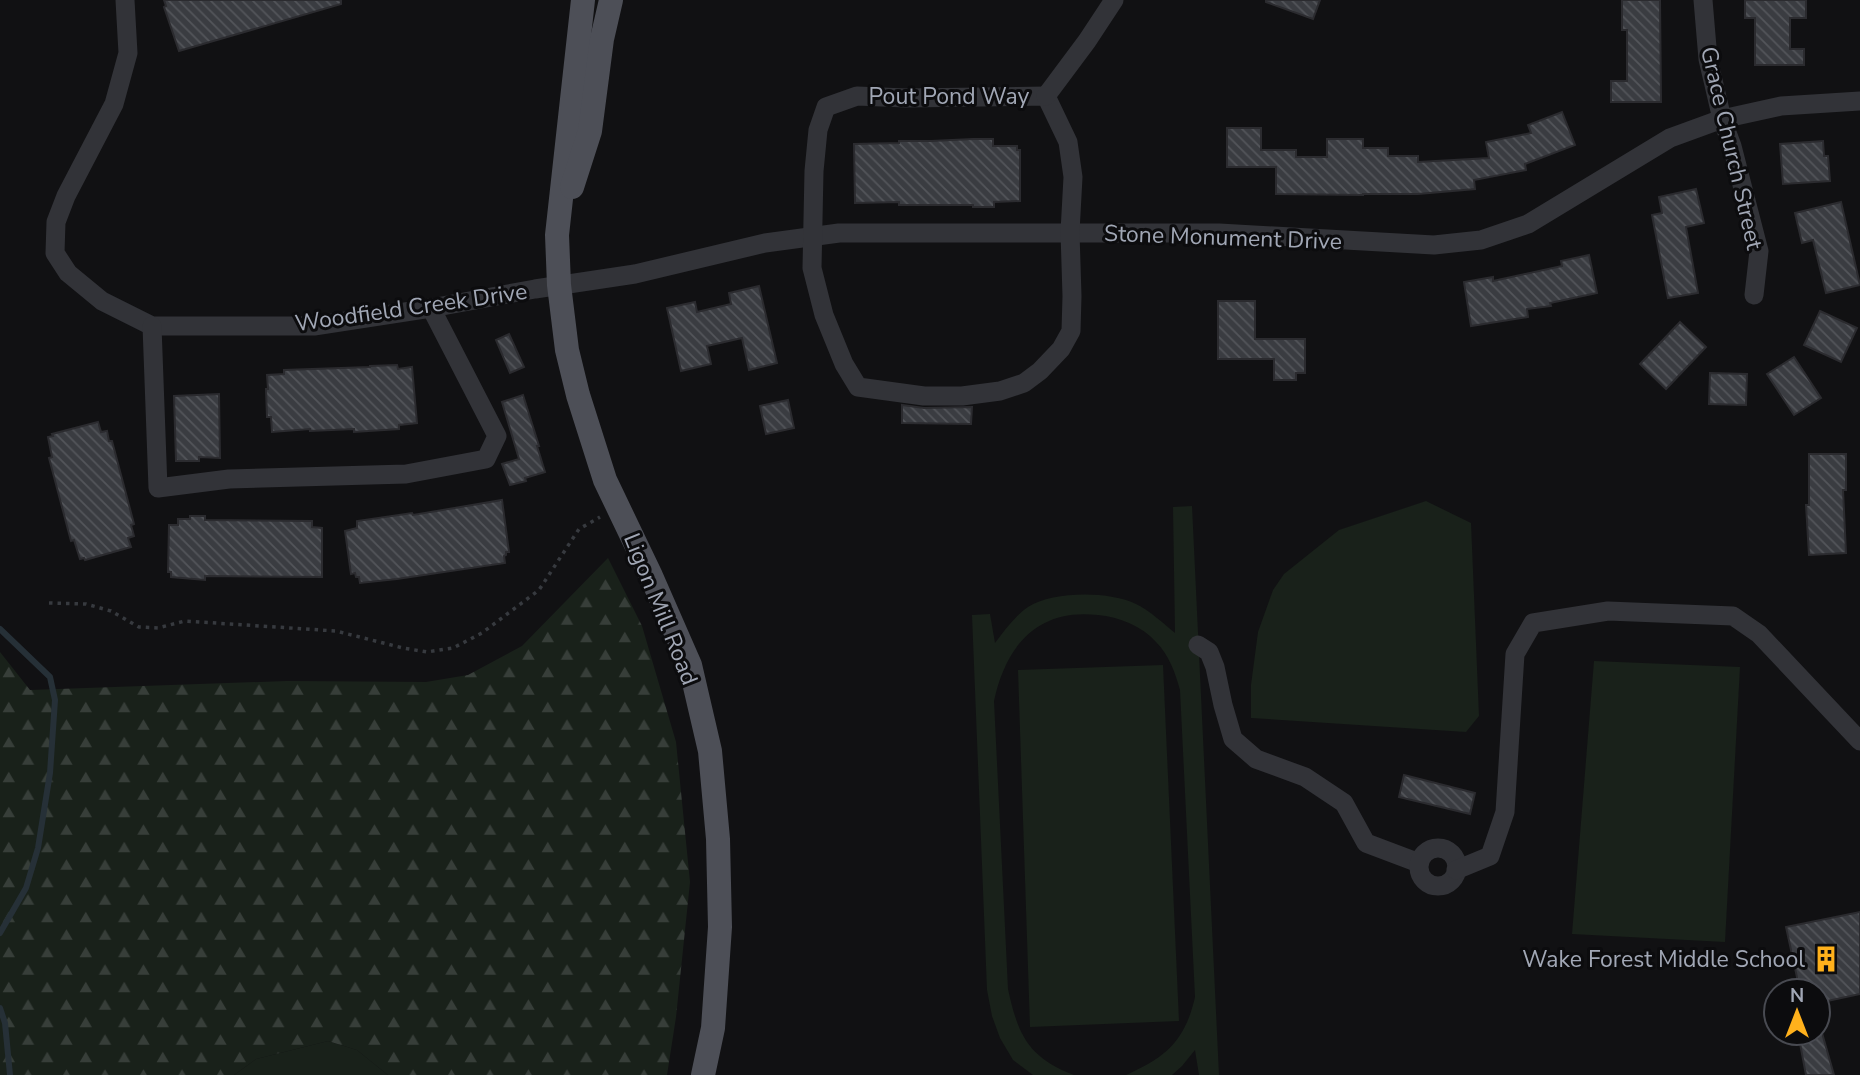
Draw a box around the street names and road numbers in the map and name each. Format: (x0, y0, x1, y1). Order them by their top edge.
street label: Grace Church Street (1693, 44, 1770, 254)
street label: Pout Pond Way (869, 81, 1030, 112)
street label: Stone Monument Drive (1104, 218, 1342, 257)
street label: Woodfield Creek Drive (293, 276, 529, 339)
street label: Ligon Mill Road (616, 529, 705, 690)

